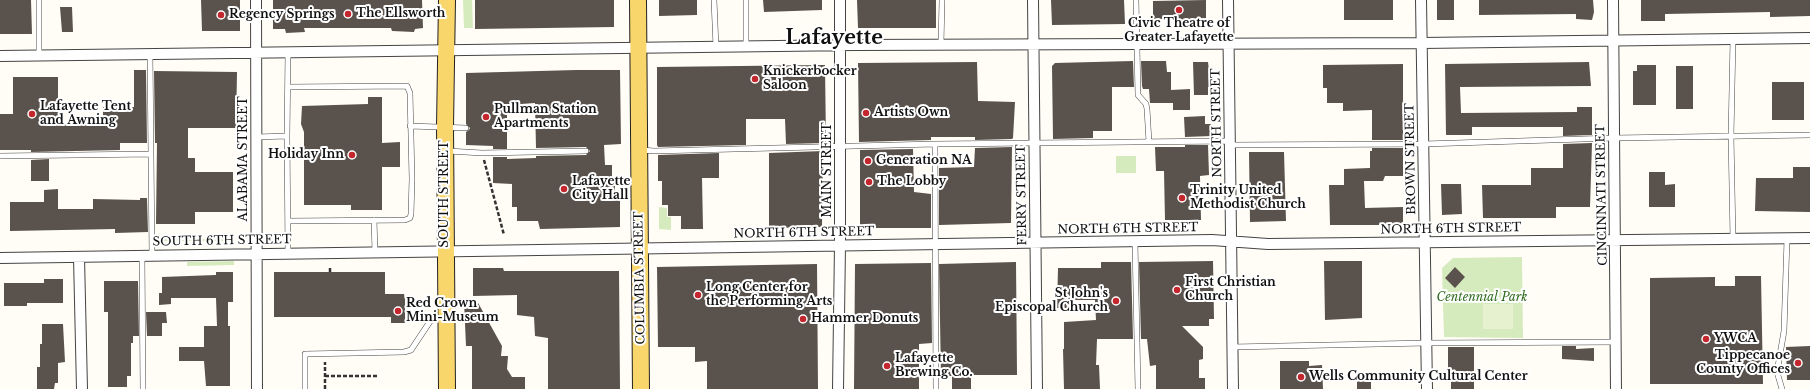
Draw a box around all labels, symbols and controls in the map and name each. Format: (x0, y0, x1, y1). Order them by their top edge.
marker: Civic Theatre of Greater Lafayette (1174, 5, 1184, 15)
place label: The Ellsworth (356, 7, 445, 21)
place label: Regency Springs (229, 8, 335, 22)
marker: The Ellsworth (343, 9, 353, 19)
marker: Regency Springs (216, 10, 226, 20)
place label: Civic Theatre of Greater Lafayette (1124, 17, 1234, 45)
district label: Lafayette (785, 26, 883, 50)
place label: Knickerbocker Saloon (763, 65, 857, 93)
street label: NORTH STREET (1209, 68, 1225, 178)
marker: Knickerbocker Saloon (750, 74, 760, 84)
street label: ALABAMA STREET (237, 96, 251, 222)
place label: Lafayette Tent and Awning (40, 100, 131, 128)
place label: Pullman Station Apartments (494, 103, 597, 131)
street label: BROWN STREET (1403, 103, 1419, 215)
place label: Artists Own (874, 106, 948, 120)
marker: Artists Own (861, 108, 871, 118)
marker: Lafayette Tent and Awning (27, 109, 37, 119)
marker: Pullman Station Apartments (481, 112, 491, 122)
street label: MAIN STREET (821, 122, 835, 218)
street label: CINCINNATI STREET (1594, 124, 1610, 266)
street label: SOUTH STREET (438, 140, 452, 248)
street label: FERRY STREET (1014, 144, 1030, 246)
place label: Holiday Inn (268, 148, 344, 162)
marker: Holiday Inn (347, 150, 357, 160)
place label: Generation NA (876, 154, 972, 168)
marker: Generation NA (863, 156, 873, 166)
place label: Lafayette City Hall (572, 175, 631, 203)
place label: The Lobby (877, 175, 946, 189)
marker: The Lobby (864, 177, 874, 187)
marker: Lafayette City Hall (559, 184, 569, 194)
place label: Trinity United Methodist Church (1190, 184, 1306, 212)
marker: Trinity United Methodist Church (1177, 193, 1187, 203)
street label: COLUMBIA STREET (632, 211, 648, 345)
street label: NORTH 6TH STREET (1057, 221, 1199, 237)
street label: NORTH 6TH STREET (1380, 221, 1522, 237)
street label: NORTH 6TH STREET (733, 225, 875, 241)
street label: SOUTH 6TH STREET (152, 233, 292, 249)
place label: First Christian Church (1185, 276, 1276, 304)
place label: Long Center for the Performing Arts (706, 281, 832, 309)
marker: First Christian Church (1172, 285, 1182, 295)
place label: St John's Episcopal Church (995, 287, 1108, 315)
marker: Long Center for the Performing Arts (693, 290, 703, 300)
park label: Centennial Park (1437, 291, 1527, 305)
marker: St John's Episcopal Church (1111, 296, 1121, 306)
place label: Red Crown Mini-Museum (406, 297, 499, 325)
marker: Red Crown Mini-Museum (393, 306, 403, 316)
place label: Hammer Donuts (811, 312, 918, 326)
marker: Hammer Donuts (798, 314, 808, 324)
place label: YWCA (1714, 332, 1757, 346)
marker: YWCA (1701, 334, 1711, 344)
place label: Tippecanoe County Offices (1696, 349, 1790, 377)
place label: Lafayette Brewing Co. (895, 352, 973, 380)
marker: Tippecanoe County Offices (1793, 358, 1803, 368)
marker: Lafayette Brewing Co. (882, 361, 892, 371)
place label: Wells Community Cultural Center (1309, 370, 1528, 384)
marker: Wells Community Cultural Center (1296, 372, 1306, 382)

